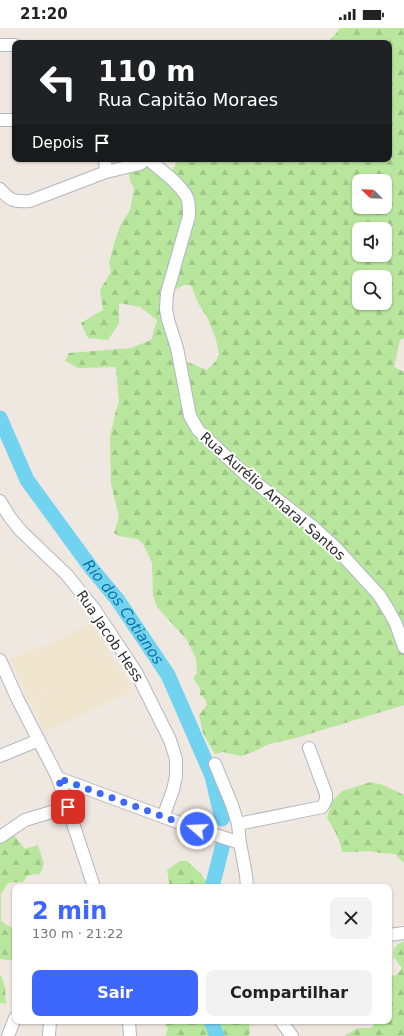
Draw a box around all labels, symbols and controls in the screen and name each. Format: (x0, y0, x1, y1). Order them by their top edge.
text: 21:20 (20, 5, 68, 23)
text: 110 m (98, 55, 195, 88)
icon: left (32, 56, 84, 108)
text: Rua Capitão Moraes (98, 89, 278, 110)
icon: arrive (91, 132, 113, 154)
text: Depois (32, 134, 83, 152)
north arrow (352, 174, 392, 214)
map controls (352, 174, 392, 310)
button: sound (352, 222, 392, 262)
button: search (352, 270, 392, 310)
street label: Rua Aurélio Amaral Santos (197, 429, 349, 563)
water label: Rio dos Cotianos (79, 556, 167, 668)
street label: Rua Jacob Hess (73, 587, 147, 685)
pin (51, 790, 85, 824)
icon: arrive (57, 796, 79, 818)
position arrow (176, 808, 218, 850)
text: 2 min (32, 897, 107, 925)
button: close (330, 897, 372, 939)
text: 130 m · 21:22 (32, 926, 123, 941)
button: Sair (32, 970, 198, 1016)
button: Compartilhar (206, 970, 372, 1016)

